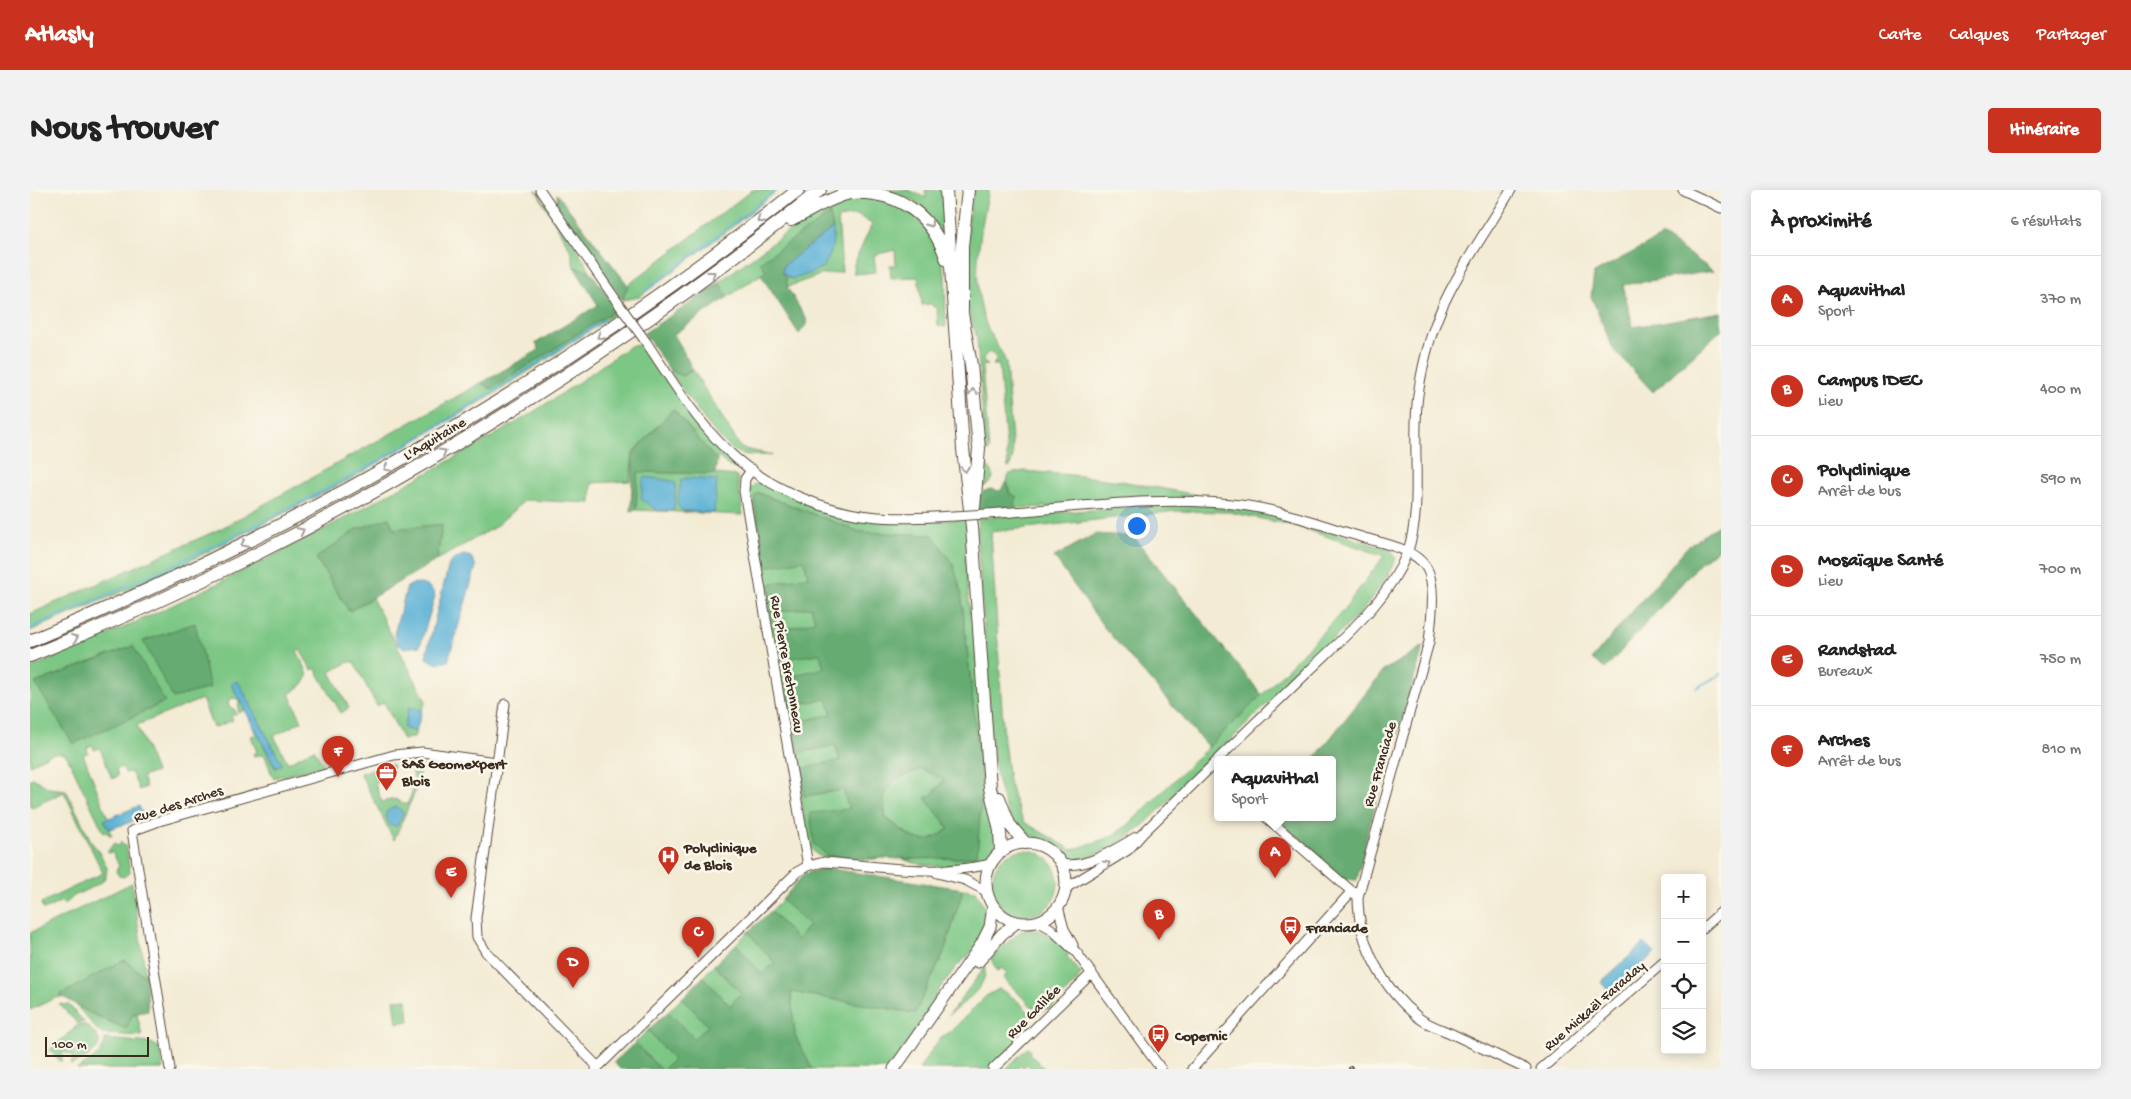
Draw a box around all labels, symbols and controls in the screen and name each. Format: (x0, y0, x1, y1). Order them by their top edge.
text: Atlasly (25, 21, 94, 50)
text: Carte (1879, 25, 1922, 46)
text: Calques (1950, 25, 2008, 46)
text: Partager (2036, 25, 2106, 46)
button: Itinéraire (1988, 108, 2101, 153)
text: Nous trouver (30, 110, 216, 151)
text: À proximité (1771, 210, 1872, 235)
text: 6 résultats (2010, 213, 2081, 232)
one-way arrow (757, 215, 766, 223)
one-way arrow (924, 218, 933, 228)
one-way arrow (706, 271, 715, 279)
text: Aquavithal (1818, 280, 1905, 303)
text: A (1782, 291, 1792, 310)
text: 370 m (2040, 291, 2081, 310)
text: Sport (1818, 303, 1854, 322)
one-way arrow (596, 330, 606, 339)
text: Campus IDEC (1818, 370, 1921, 393)
text: B (1783, 381, 1791, 400)
text: 400 m (2040, 381, 2081, 400)
one-way arrow (968, 388, 979, 396)
text: Lieu (1818, 393, 1843, 412)
street label: L'Aquitaine (400, 414, 470, 465)
one-way arrow (438, 448, 447, 458)
text: Polyclinique (1818, 460, 1910, 483)
one-way arrow (384, 462, 393, 472)
one-way arrow (959, 466, 970, 474)
text: C (1783, 471, 1791, 490)
text: 590 m (2040, 471, 2081, 490)
text: Arrêt de bus (1818, 483, 1901, 502)
your location (1124, 513, 1150, 539)
one-way arrow (296, 527, 305, 537)
one-way arrow (240, 538, 249, 548)
text: Mosaïque Santé (1818, 550, 1943, 573)
text: D (1782, 561, 1792, 580)
text: 700 m (2039, 561, 2081, 580)
text: Lieu (1818, 573, 1843, 592)
street label: Rue Pierre Bretonneau (765, 594, 807, 735)
one-way arrow (70, 633, 79, 644)
text: Randstad (1818, 640, 1895, 663)
text: E (1782, 651, 1792, 670)
text: 750 m (2040, 651, 2081, 670)
text: Bureaux (1818, 663, 1872, 682)
street label: Rue Franciade (1360, 720, 1402, 809)
text: Arches (1818, 730, 1869, 753)
pin: F (322, 736, 354, 777)
text: F (1783, 741, 1791, 760)
text: 810 m (2042, 741, 2081, 760)
text: Arrêt de bus (1818, 753, 1901, 772)
place label: SAS Geomexpert Blois (401, 756, 508, 791)
popup (1214, 756, 1336, 821)
office icon: SAS Geomexpert Blois (374, 760, 398, 791)
text: Aquavithal (1231, 768, 1319, 791)
street label: Rue des Arches (132, 782, 226, 828)
text: Sport (1231, 791, 1267, 810)
pin: A (1259, 837, 1291, 878)
place label: Polyclinique de Blois (683, 840, 758, 875)
hospital icon: Polyclinique de Blois (656, 844, 680, 875)
pin: E (435, 857, 467, 898)
one-way arrow (1102, 861, 1111, 871)
map controls (1661, 874, 1706, 1054)
button: + (1661, 874, 1706, 919)
pin: B (1143, 899, 1175, 940)
bus stop icon: Franciade (1278, 915, 1302, 946)
pin: C (682, 917, 714, 958)
button: − (1661, 919, 1706, 964)
place label: Franciade (1305, 920, 1369, 938)
pin: D (557, 947, 589, 988)
street label: Rue Mickaël Faraday (1541, 957, 1650, 1056)
button: locate (1661, 964, 1706, 1009)
street label: Rue Galilée (1004, 981, 1065, 1043)
button: layers (1661, 1009, 1706, 1054)
bus stop icon: Copernic (1147, 1023, 1171, 1054)
place label: Copernic (1174, 1028, 1228, 1046)
scale bar (45, 1034, 149, 1057)
text: 100 m (52, 1037, 87, 1054)

